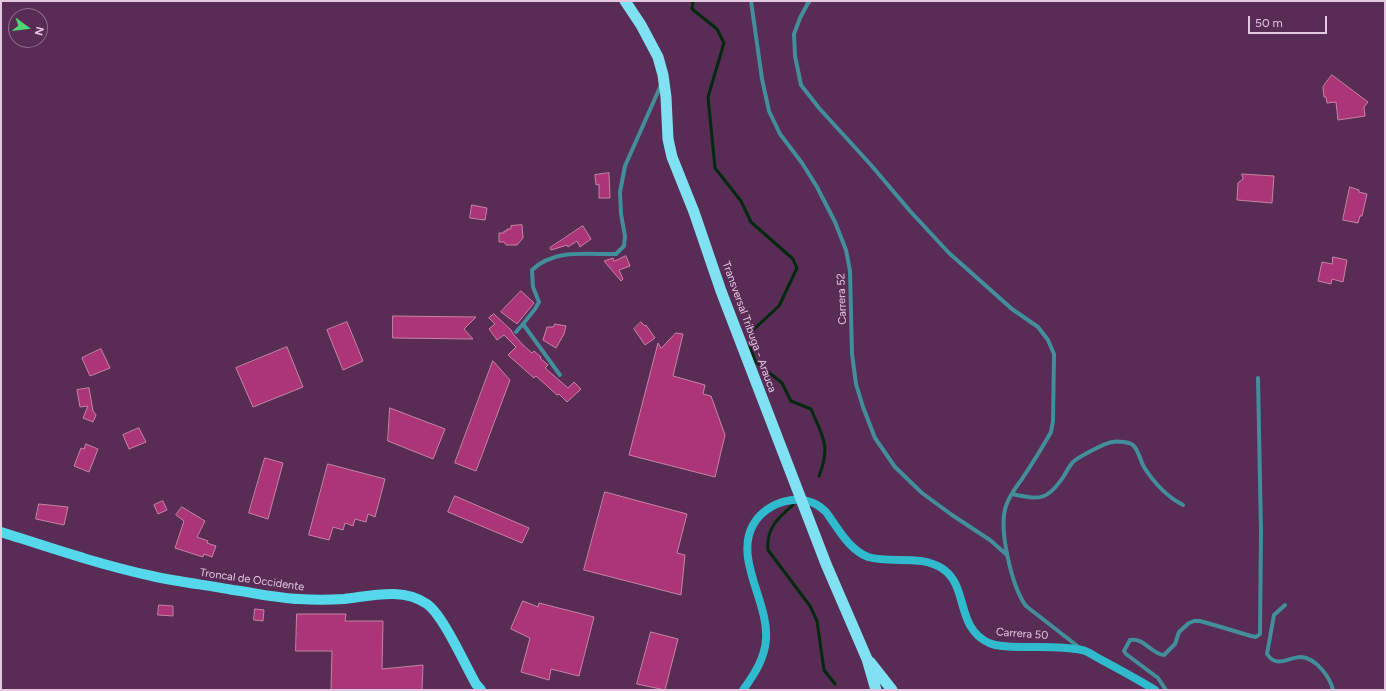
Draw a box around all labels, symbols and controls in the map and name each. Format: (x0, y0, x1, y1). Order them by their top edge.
north arrow (8, 8, 48, 48)
scale bar (1250, 8, 1329, 34)
text: 50 m (1255, 16, 1283, 30)
text: N (32, 25, 46, 37)
street label: Transversal Tribuga - Arauca (719, 260, 779, 394)
street label: Carrera 52 (835, 273, 849, 325)
street label: Troncal de Occidente (199, 566, 305, 594)
street label: Carrera 50 (995, 626, 1049, 642)

